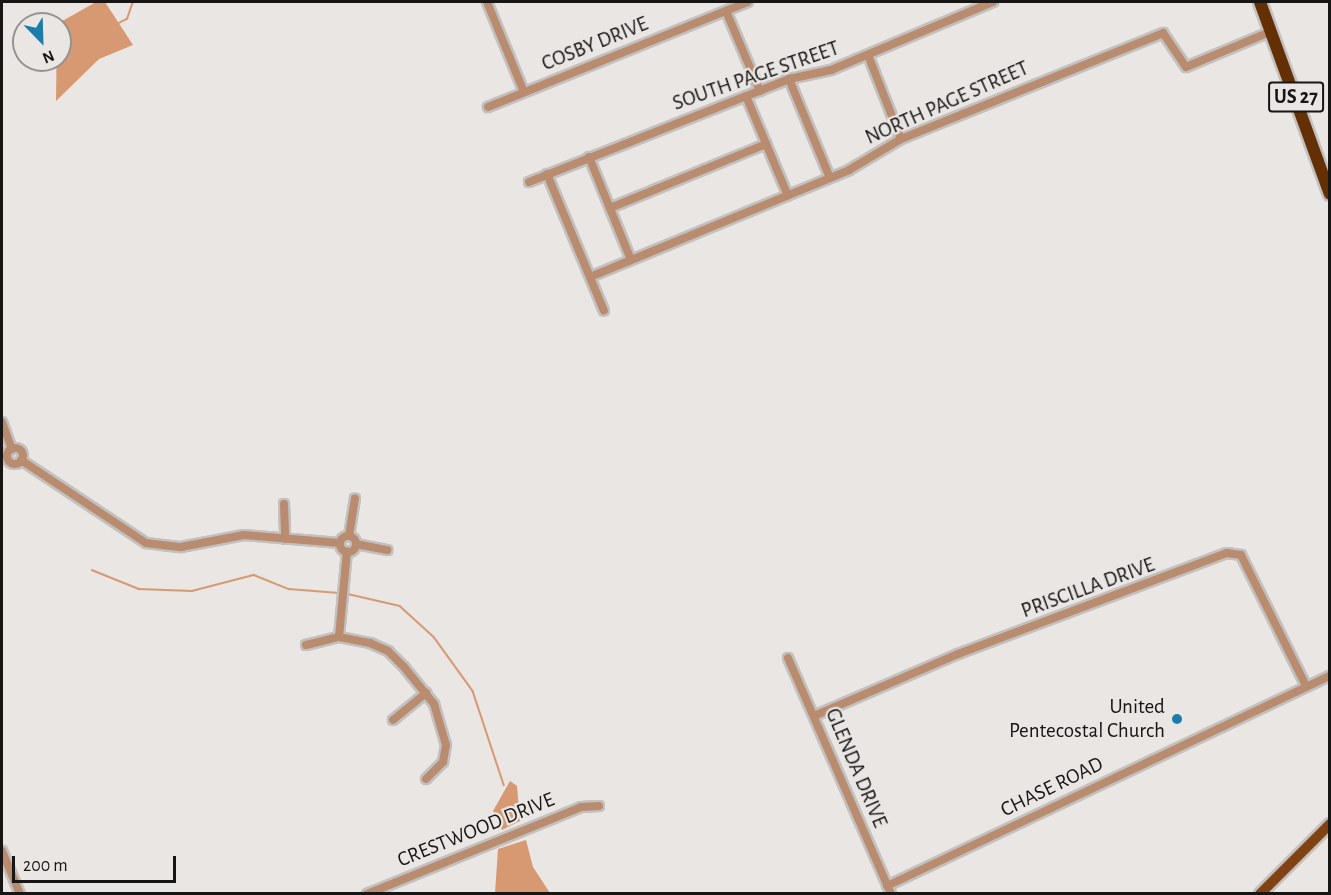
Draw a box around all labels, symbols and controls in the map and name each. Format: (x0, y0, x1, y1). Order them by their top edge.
street label: COSBY DRIVE (538, 11, 652, 77)
north arrow (12, 12, 72, 72)
street label: SOUTH PAGE STREET (669, 36, 843, 116)
text: N (40, 47, 56, 66)
street label: NORTH PAGE STREET (861, 56, 1033, 150)
road number: US 27 (1268, 80, 1324, 114)
street label: PRISCILLA DRIVE (1018, 552, 1158, 624)
place label: United Pentecostal Church (1009, 694, 1165, 744)
street label: GLENDA DRIVE (820, 705, 892, 831)
marker: United Pentecostal Church (1170, 712, 1184, 726)
street label: CHASE ROAD (997, 751, 1107, 823)
street label: CRESTWOOD DRIVE (394, 787, 558, 873)
scale bar (15, 844, 178, 882)
text: 200 m (23, 857, 68, 875)

